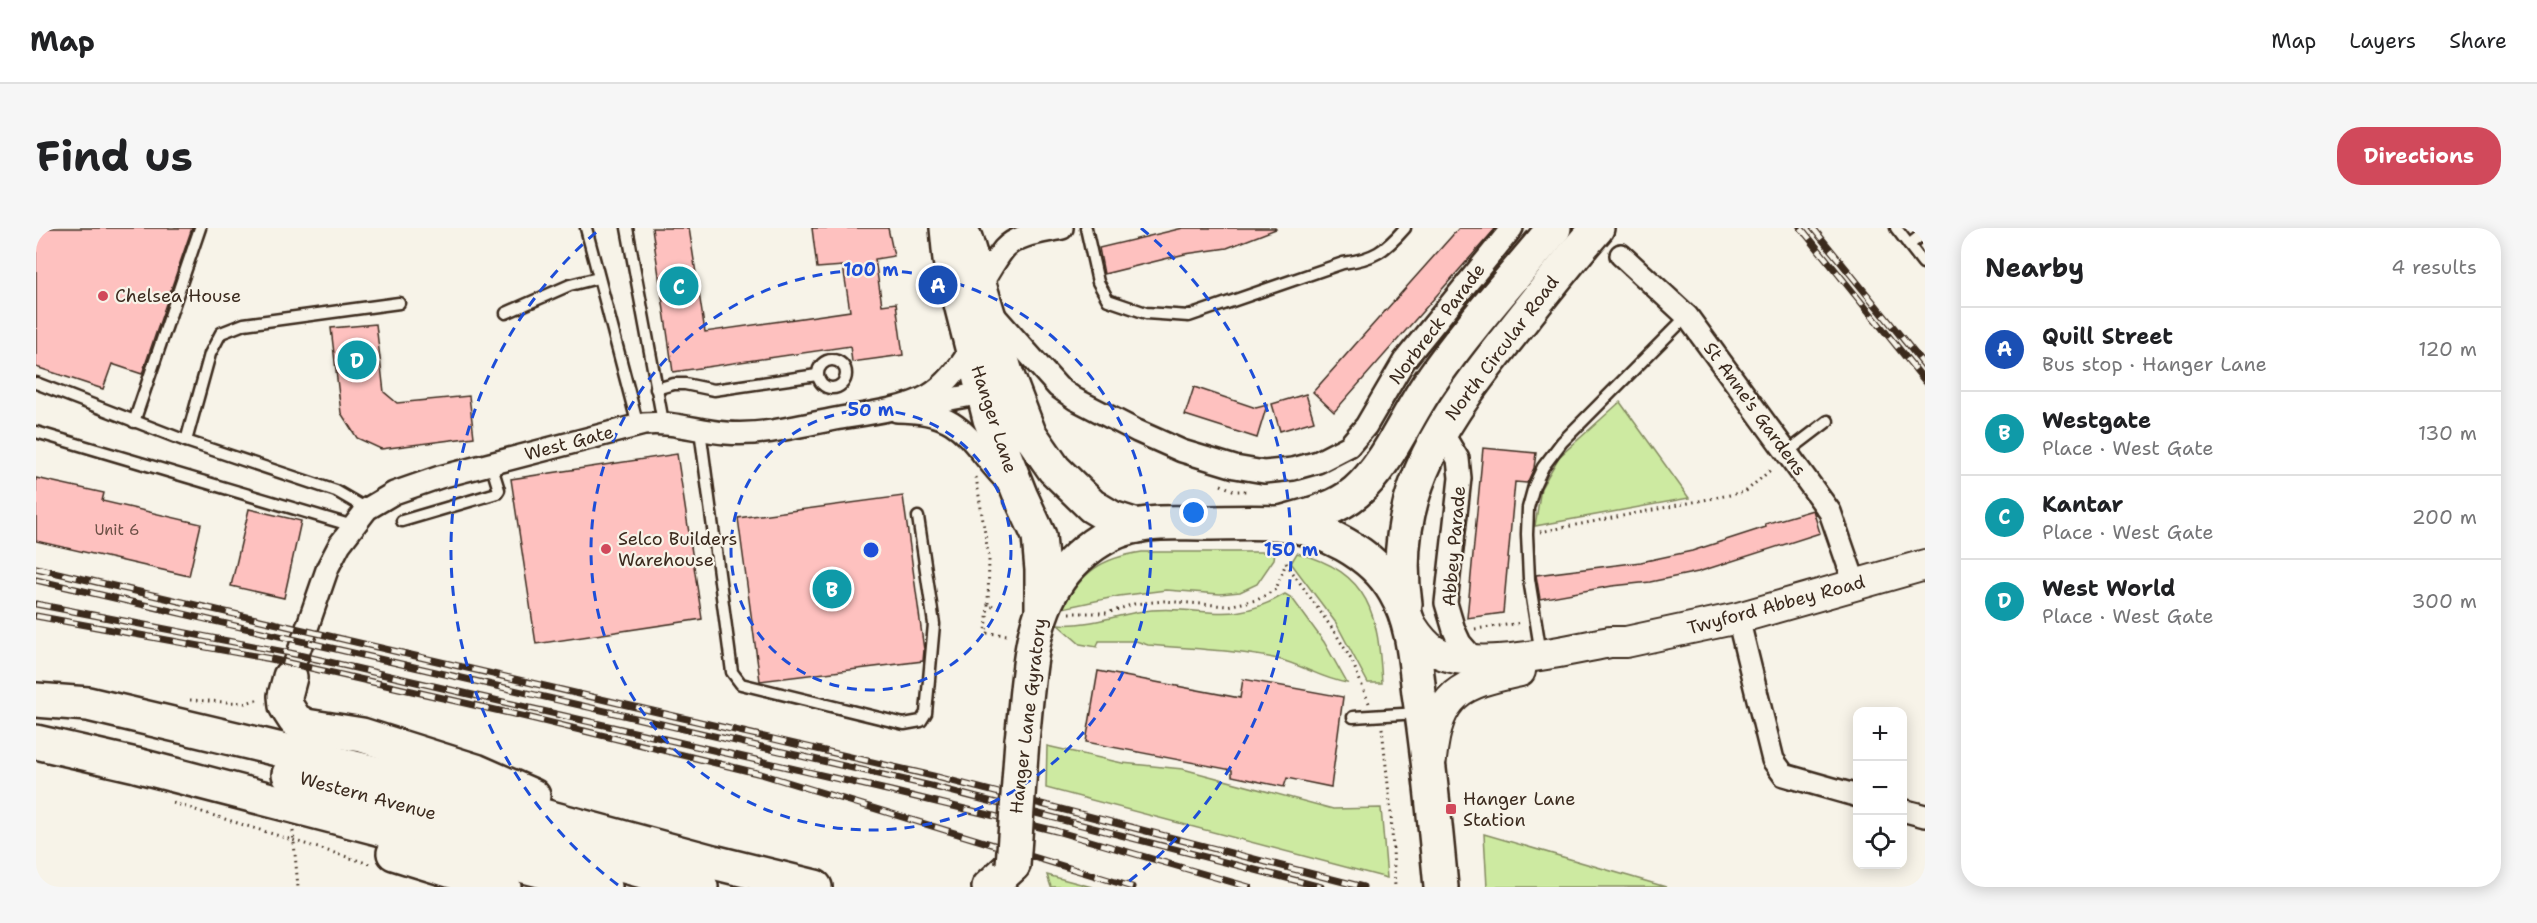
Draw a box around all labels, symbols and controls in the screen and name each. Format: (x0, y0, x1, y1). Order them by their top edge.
text: Map (30, 22, 95, 60)
text: Map (2271, 27, 2316, 55)
text: Layers (2349, 27, 2416, 55)
text: Share (2449, 27, 2507, 55)
button: Directions (2337, 127, 2501, 185)
text: Find us (36, 128, 193, 184)
text: Nearby (1985, 250, 2084, 285)
text: 4 results (2391, 254, 2477, 280)
text: 100 m (843, 258, 899, 282)
street label: Norbreck Parade (1384, 259, 1490, 389)
pin: A (918, 262, 958, 308)
pin: C (660, 264, 698, 308)
street label: North Circular Road (1440, 271, 1564, 425)
place label: Chelsea House (115, 284, 241, 308)
marker: Chelsea House (96, 289, 110, 303)
text: Quill Street (2042, 322, 2173, 351)
text: A (1997, 336, 2012, 362)
text: 120 m (2418, 336, 2477, 362)
street label: St Anne's Gardens (1698, 337, 1812, 481)
pin: D (338, 338, 376, 382)
text: Bus stop · Hanger Lane (2042, 351, 2267, 377)
street label: Hanger Lane (965, 362, 1023, 476)
text: 50 m (848, 398, 895, 422)
text: Westgate (2042, 406, 2151, 435)
street label: West Gate (522, 420, 616, 466)
text: B (1998, 420, 2011, 446)
text: 130 m (2418, 420, 2477, 446)
text: Place · West Gate (2042, 435, 2214, 461)
street label: Abbey Parade (1437, 485, 1471, 607)
text: Kantar (2042, 490, 2123, 519)
your location (1179, 498, 1208, 527)
text: C (1998, 504, 2011, 530)
text: 200 m (2412, 504, 2477, 530)
text: Place · West Gate (2042, 519, 2214, 545)
house number: Unit 6 (94, 520, 140, 540)
place label: Selco Builders Warehouse (618, 527, 737, 572)
text: 150 m (1264, 538, 1319, 562)
centre of rings (861, 540, 881, 560)
marker: Selco Builders Warehouse (599, 542, 613, 556)
pin: B (812, 566, 852, 612)
street label: Twyford Abbey Road (1684, 570, 1868, 640)
text: West World (2042, 574, 2176, 603)
text: D (1997, 588, 2012, 614)
text: 300 m (2411, 588, 2477, 614)
text: Place · West Gate (2042, 603, 2214, 629)
street label: Hanger Lane Gyratory (1004, 617, 1052, 815)
map controls (1853, 707, 1907, 869)
button: + (1853, 707, 1907, 761)
button: − (1853, 761, 1907, 815)
street label: Western Avenue (297, 766, 439, 826)
place label: Hanger Lane Station (1463, 787, 1575, 832)
marker: Hanger Lane Station (1444, 802, 1458, 816)
button: locate (1853, 815, 1907, 869)

